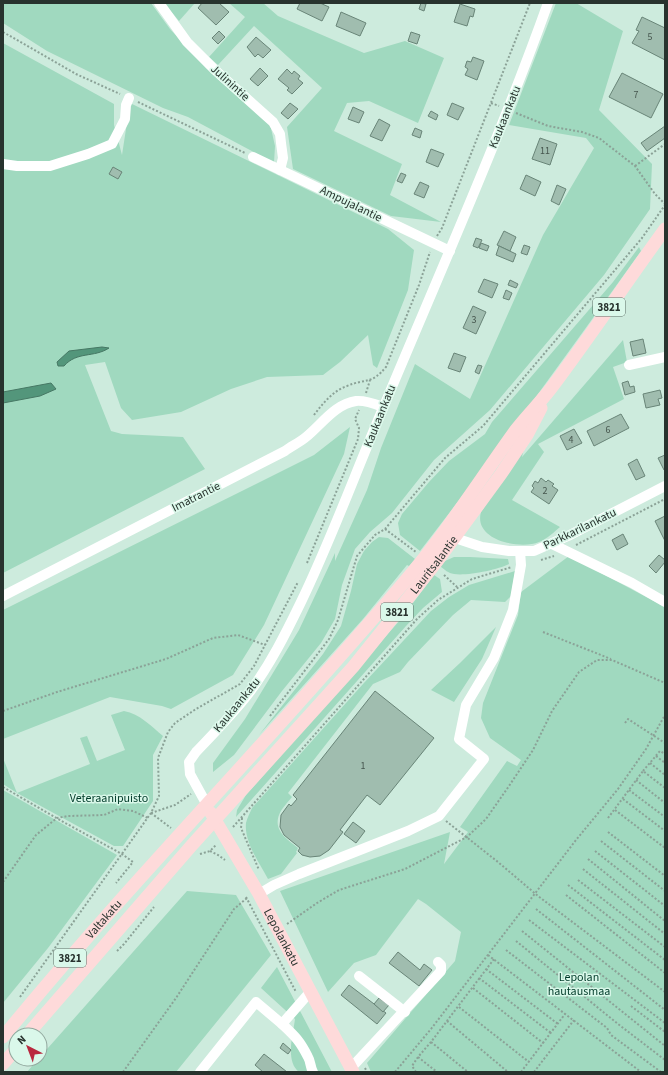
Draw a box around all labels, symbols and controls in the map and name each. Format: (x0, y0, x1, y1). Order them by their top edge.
house number: 5 (648, 30, 653, 44)
street label: Julinintie (207, 61, 253, 105)
street label: Kaukaankatu (485, 83, 525, 151)
house number: 7 (634, 88, 639, 102)
house number: 11 (540, 144, 550, 158)
street label: Ampujalantie (317, 182, 385, 226)
road number: 3821 (593, 298, 625, 316)
house number: 3 (472, 313, 477, 327)
street label: Kaukaankatu (360, 382, 400, 450)
house number: 6 (606, 423, 611, 437)
house number: 4 (569, 433, 574, 447)
street label: Imatrantie (169, 477, 223, 516)
house number: 2 (543, 484, 548, 498)
street label: Parkkarilankatu (541, 504, 619, 554)
street label: Lauritsalantie (406, 532, 462, 597)
road number: 3821 (381, 603, 413, 621)
street label: Kaukaankatu (210, 674, 264, 736)
house number: 1 (361, 759, 366, 773)
park label: Veteraanipuisto (70, 790, 148, 807)
street label: Valtakatu (82, 896, 126, 942)
street label: Lepolankatu (260, 905, 304, 969)
road number: 3821 (54, 949, 86, 967)
park label: Lepolan hautausmaa (548, 969, 610, 1000)
north arrow (8, 1027, 48, 1067)
text: N (14, 1032, 29, 1048)

